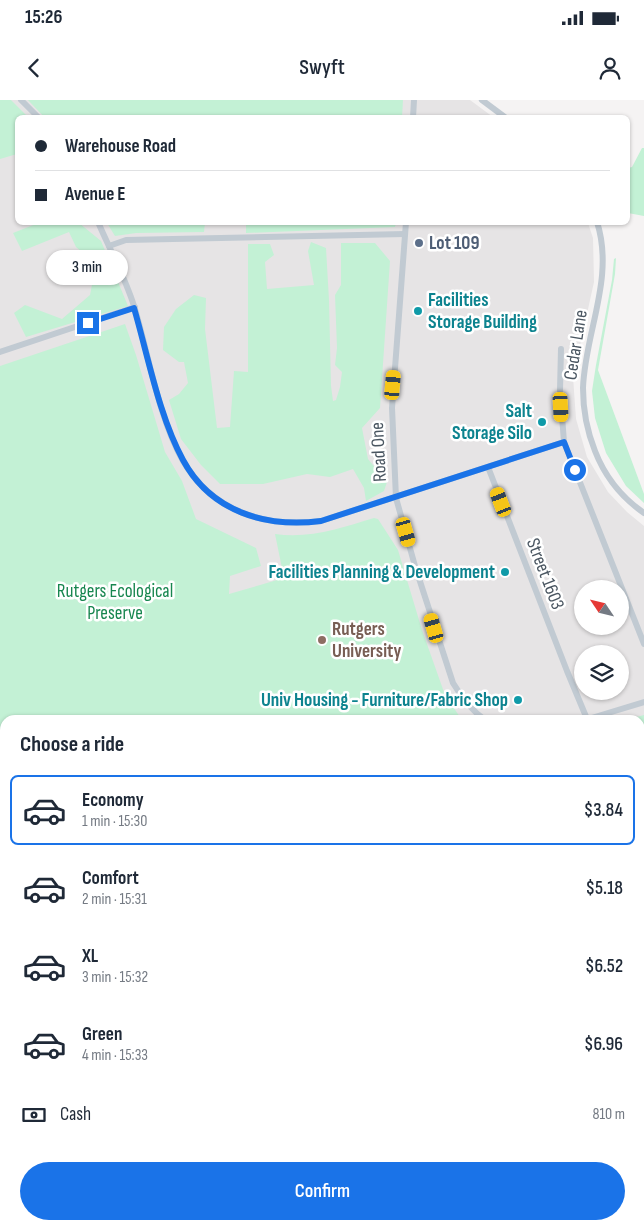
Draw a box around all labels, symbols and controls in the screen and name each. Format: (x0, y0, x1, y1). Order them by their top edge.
text: 15:26 (25, 6, 62, 29)
icon: back (20, 54, 48, 82)
text: Swyft (299, 54, 345, 81)
icon: person (596, 54, 624, 82)
text: Warehouse Road (65, 135, 176, 158)
text: Avenue E (65, 183, 126, 206)
place label: Lot 109 (429, 232, 479, 255)
marker: Lot 109 (413, 237, 425, 249)
callout: 3 min (47, 250, 129, 286)
text: 3 min (72, 258, 102, 277)
place label: Facilities Storage Building (428, 289, 537, 334)
marker: Facilities Storage Building (412, 305, 424, 317)
street label: Cedar Lane (559, 308, 593, 382)
route end (77, 312, 99, 334)
car (384, 369, 401, 401)
car (552, 392, 569, 422)
place label: Salt Storage Silo (452, 400, 532, 445)
marker: Salt Storage Silo (536, 416, 548, 428)
street label: Road One (366, 422, 392, 482)
route start (564, 459, 586, 481)
car (488, 485, 513, 519)
car (394, 516, 417, 548)
street label: Street 1603 (521, 535, 569, 613)
place label: Facilities Planning & Development (269, 561, 495, 584)
marker: Facilities Planning & Development (499, 566, 511, 578)
park label: Rutgers Ecological Preserve (57, 580, 173, 625)
north arrow (574, 580, 629, 635)
map controls (574, 580, 629, 700)
car (422, 612, 445, 644)
place label: Rutgers University (332, 618, 401, 663)
marker: Rutgers University (316, 634, 328, 646)
button: layers (574, 645, 629, 700)
place label: Univ Housing - Furniture/Fabric Shop (261, 689, 508, 712)
marker: Univ Housing - Furniture/Fabric Shop (512, 694, 524, 706)
text: Choose a ride (20, 731, 124, 758)
icon: car (22, 788, 67, 833)
text: Economy (82, 789, 144, 812)
text: $3.84 (584, 799, 623, 822)
text: 1 min · 15:30 (82, 812, 147, 831)
icon: car (22, 866, 67, 911)
text: Comfort (82, 867, 139, 890)
text: $5.18 (585, 877, 623, 900)
text: 2 min · 15:31 (82, 890, 147, 909)
icon: car (22, 944, 67, 989)
text: XL (82, 945, 98, 968)
text: $6.52 (585, 955, 623, 978)
text: 3 min · 15:32 (82, 968, 148, 987)
icon: car (22, 1022, 67, 1067)
text: Green (82, 1023, 122, 1046)
text: $6.96 (584, 1033, 623, 1056)
text: 4 min · 15:33 (82, 1046, 148, 1065)
icon: cash (20, 1101, 48, 1129)
text: Cash (60, 1103, 91, 1126)
text: 810 m (592, 1105, 625, 1124)
button: Confirm (20, 1162, 625, 1220)

